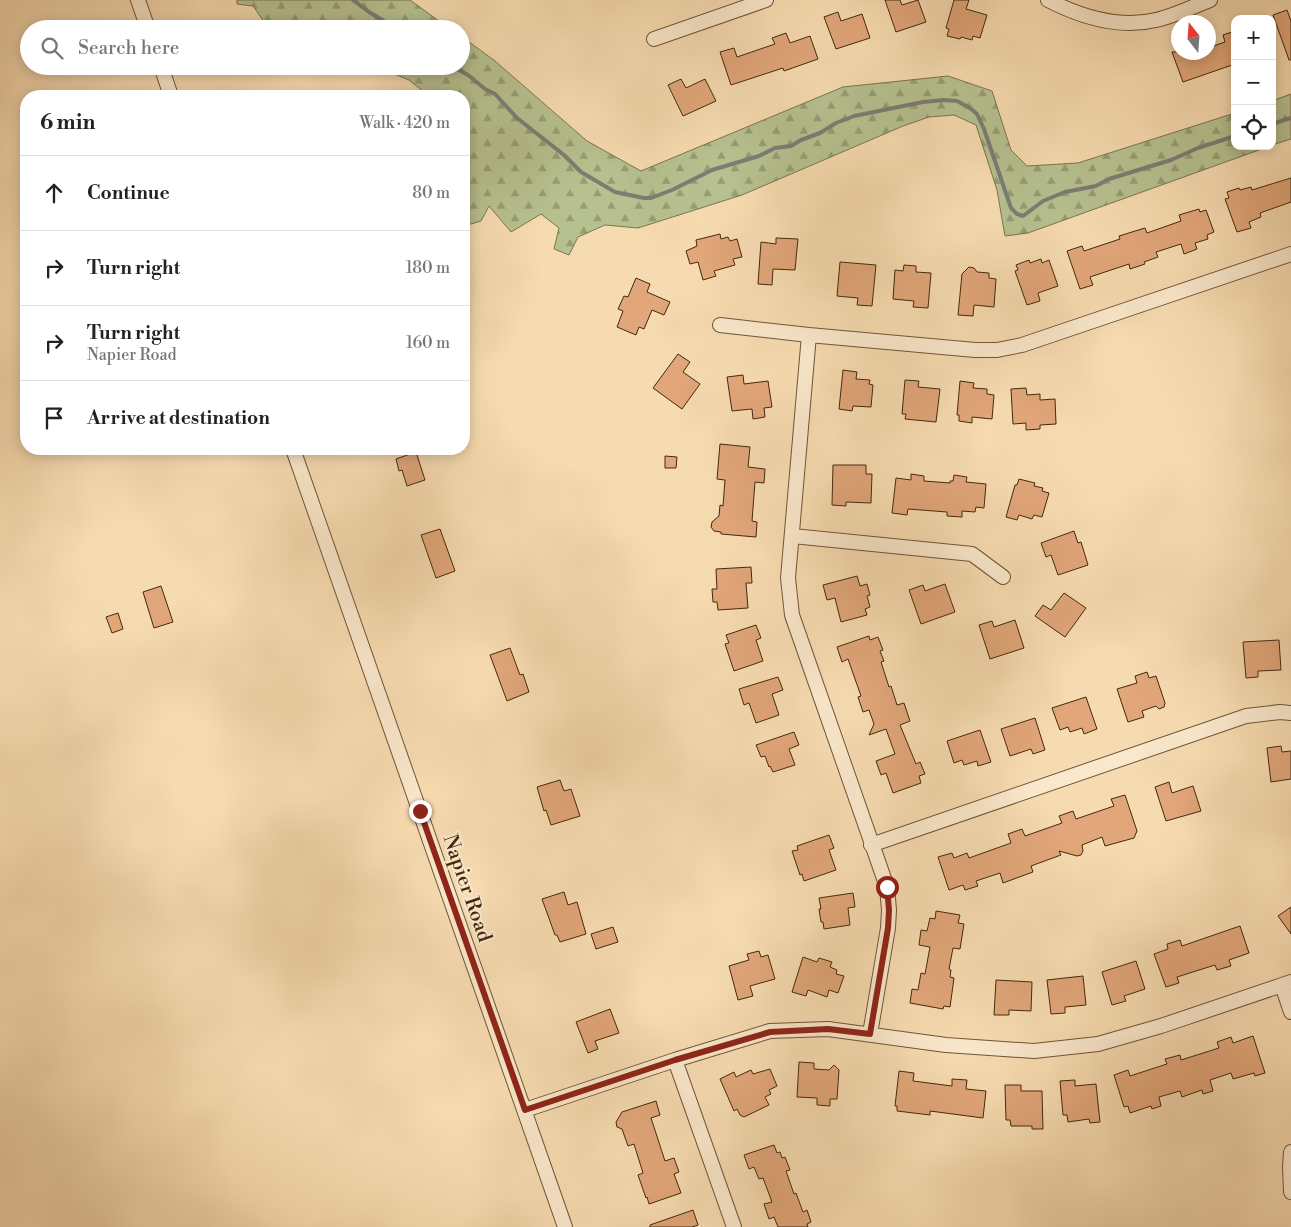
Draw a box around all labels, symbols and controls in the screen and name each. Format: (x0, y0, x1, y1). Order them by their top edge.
north arrow (1171, 15, 1216, 60)
map controls (1231, 15, 1276, 150)
button: + (1231, 15, 1276, 60)
search box (20, 20, 470, 75)
icon: search (38, 34, 66, 62)
text: Search here (78, 36, 179, 60)
button: − (1231, 60, 1276, 105)
button: locate (1231, 105, 1276, 150)
text: 6 min (40, 110, 95, 136)
text: Walk · 420 m (360, 113, 450, 133)
icon: ahead (40, 179, 68, 207)
text: Continue (87, 181, 170, 205)
text: 80 m (412, 183, 450, 203)
icon: right (40, 254, 68, 282)
text: Turn right (87, 256, 180, 280)
text: 180 m (406, 258, 450, 278)
text: Turn right (87, 321, 180, 345)
icon: right (40, 329, 68, 357)
text: 160 m (406, 333, 450, 353)
text: Napier Road (87, 345, 177, 365)
icon: arrive (40, 404, 68, 432)
text: Arrive at destination (87, 406, 270, 430)
route end (409, 800, 432, 823)
street label: Napier Road (437, 831, 497, 946)
route start (876, 876, 899, 899)

